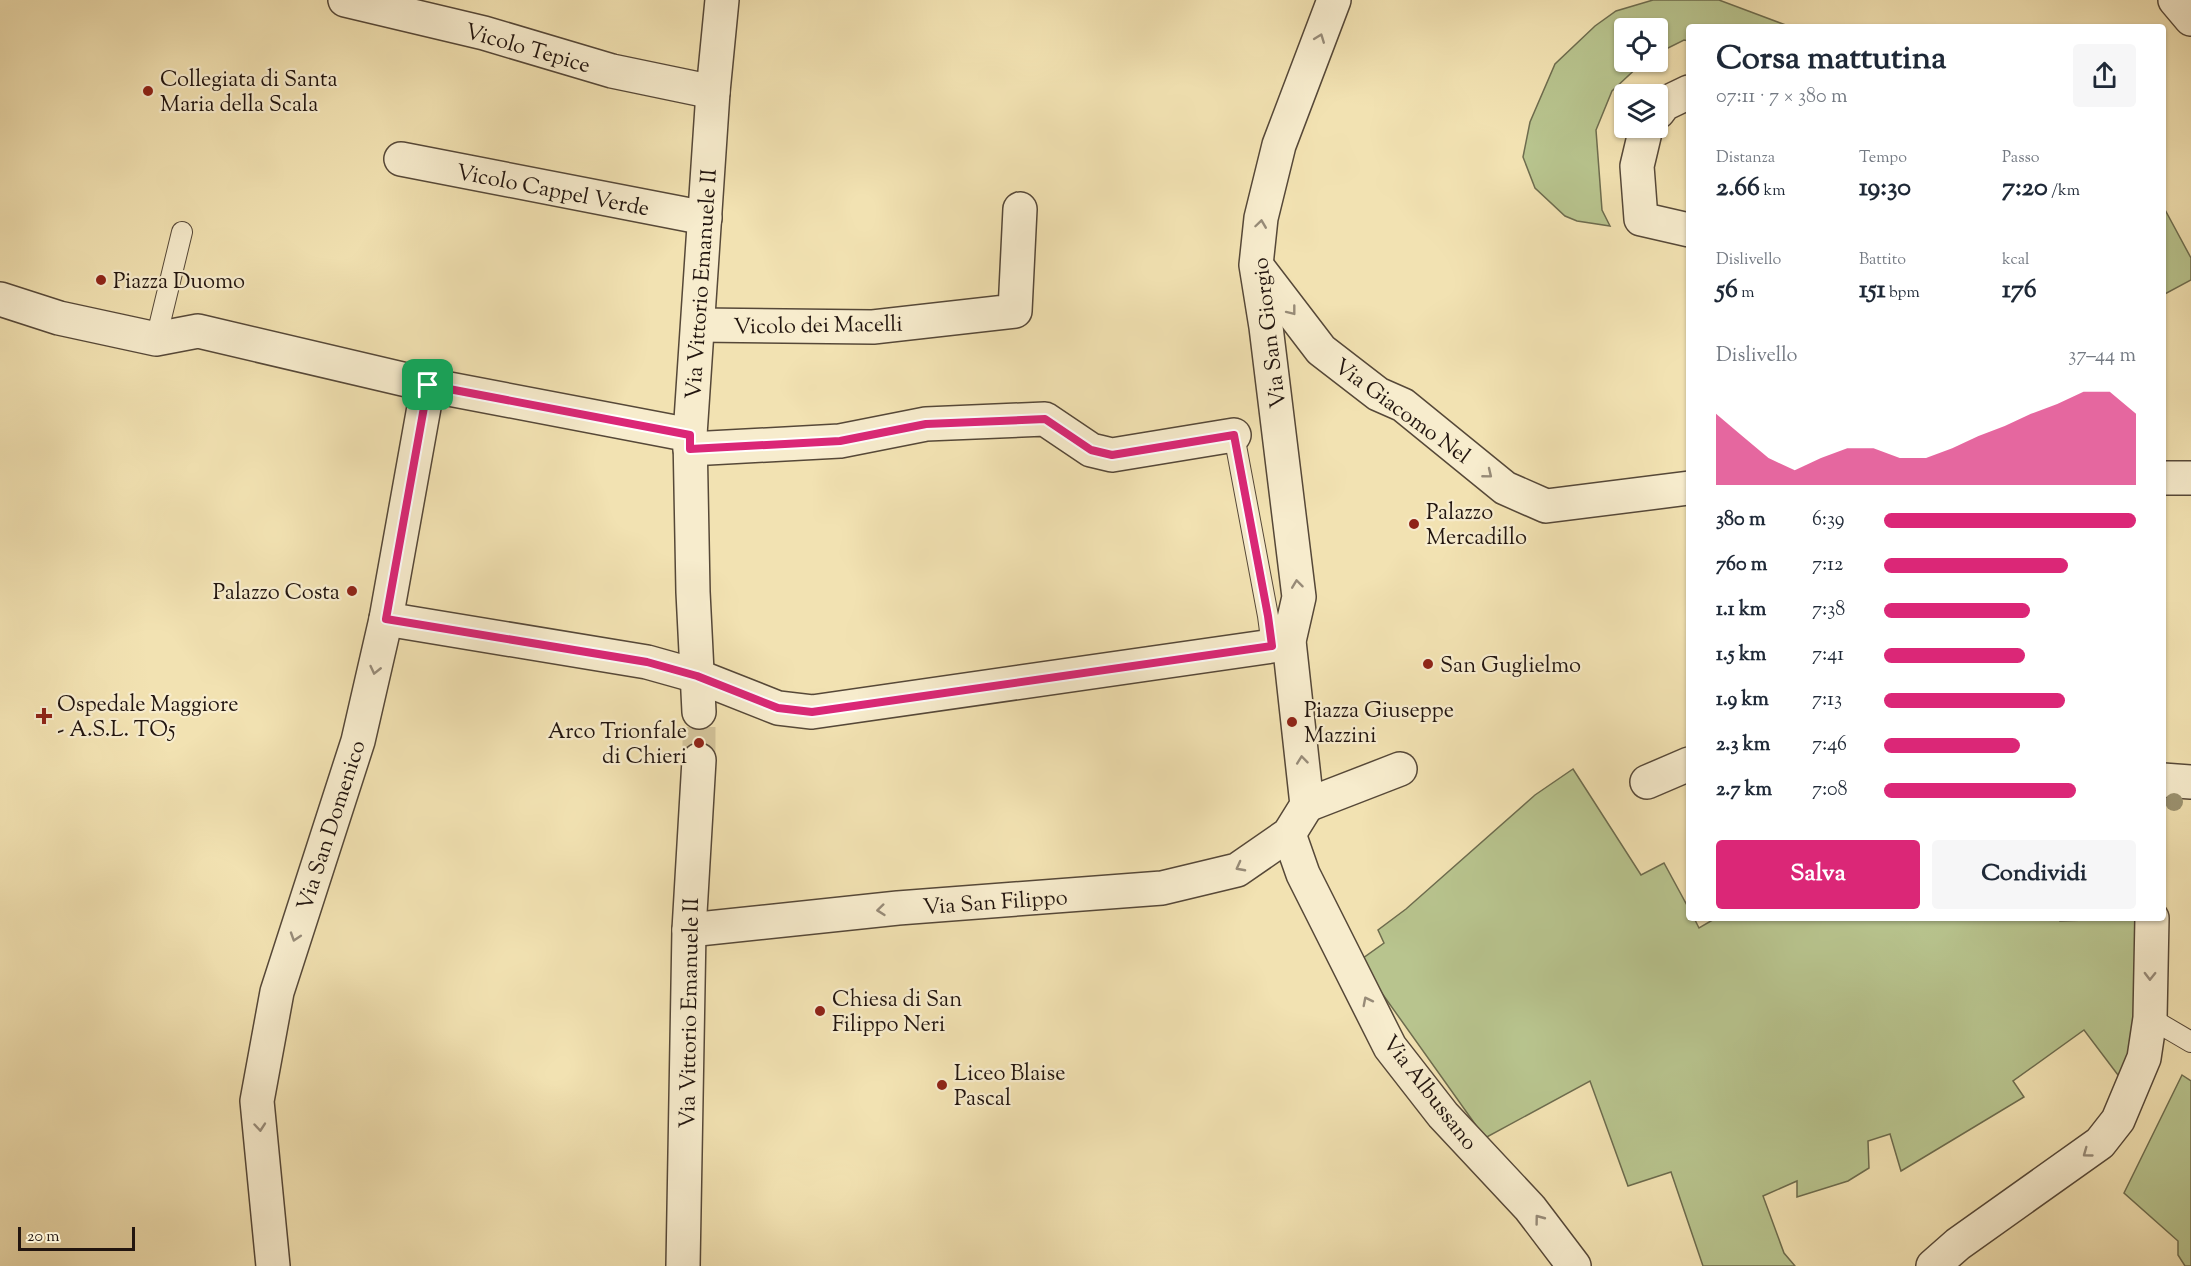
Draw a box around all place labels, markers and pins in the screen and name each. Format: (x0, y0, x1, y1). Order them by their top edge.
place label: Collegiata di Santa Maria della Scala (160, 65, 338, 122)
marker: Collegiata di Santa Maria della Scala (141, 84, 155, 98)
place label: Piazza Duomo (113, 267, 245, 299)
marker: Piazza Duomo (94, 273, 108, 287)
pin (402, 359, 453, 410)
place label: Palazzo Mercadillo (1426, 498, 1527, 555)
marker: Palazzo Mercadillo (1407, 517, 1421, 531)
place label: Palazzo Costa (213, 578, 340, 610)
marker: Palazzo Costa (345, 584, 359, 598)
place label: San Guglielmo (1440, 651, 1581, 683)
marker: San Guglielmo (1421, 657, 1435, 671)
place label: Ospedale Maggiore - A.S.L. TO5 (57, 690, 238, 747)
place label: Piazza Giuseppe Mazzini (1304, 696, 1454, 753)
marker: Ospedale Maggiore - A.S.L. TO5 (35, 707, 53, 725)
marker: Piazza Giuseppe Mazzini (1285, 715, 1299, 729)
place label: Arco Trionfale di Chieri (548, 717, 687, 774)
marker: Arco Trionfale di Chieri (692, 736, 706, 750)
place label: Chiesa di San Filippo Neri (832, 985, 962, 1042)
marker: Chiesa di San Filippo Neri (813, 1004, 827, 1018)
place label: Liceo Blaise Pascal (954, 1059, 1066, 1116)
marker: Liceo Blaise Pascal (935, 1078, 949, 1092)

